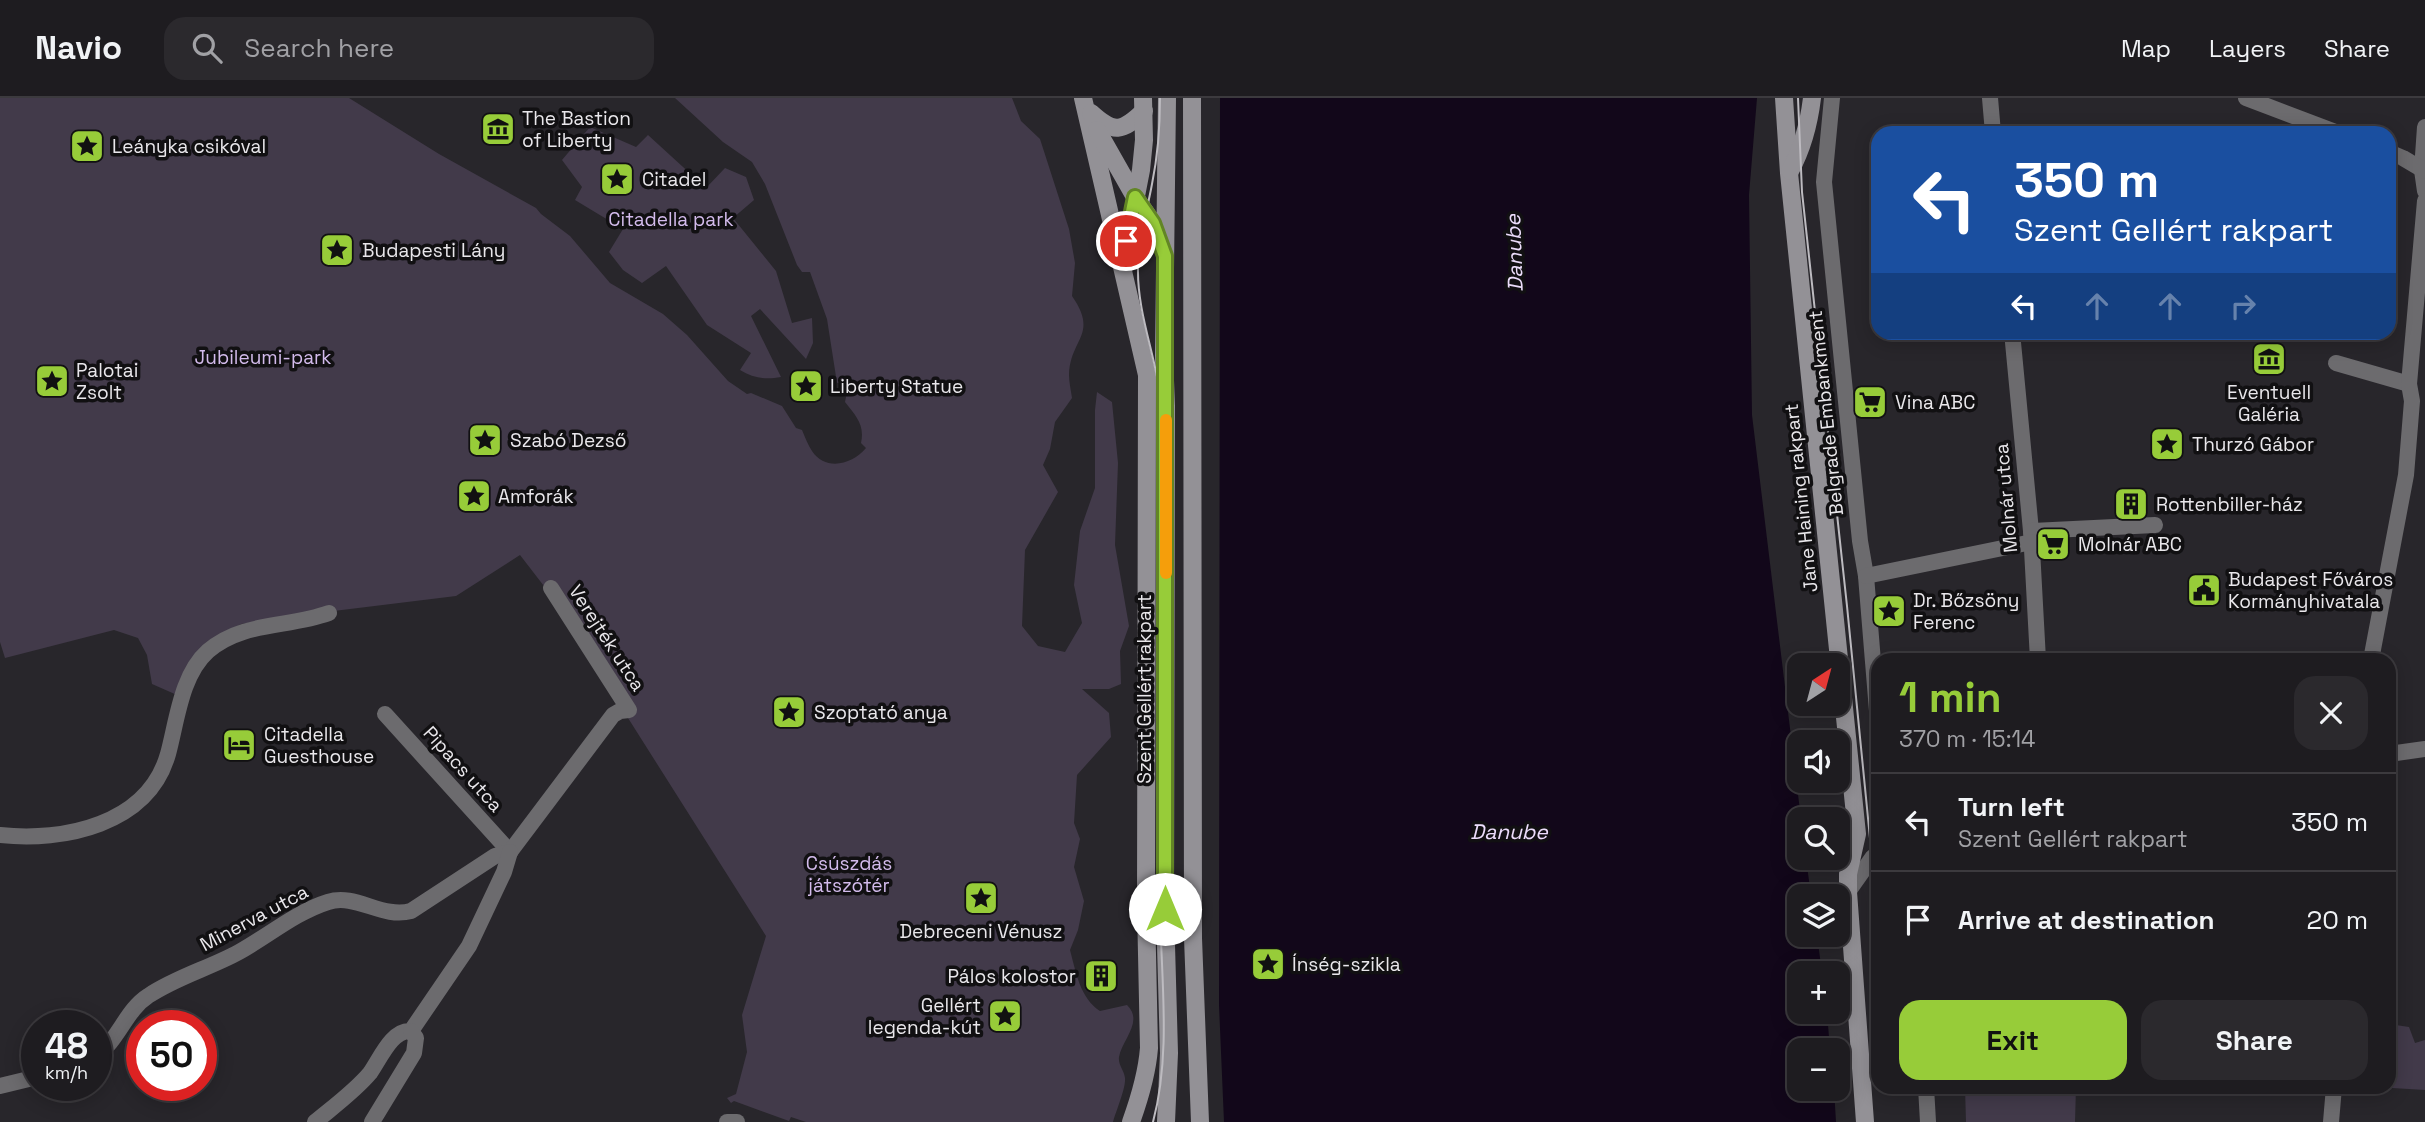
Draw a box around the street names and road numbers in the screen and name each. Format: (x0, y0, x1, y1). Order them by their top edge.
street label: Belgrade Embankment (1803, 309, 1849, 517)
street label: Jane Haining rakpart (1779, 402, 1823, 594)
street label: Molnár utca (1989, 442, 2023, 554)
street label: Verejték utca (563, 580, 651, 696)
street label: Szent Gellért rakpart (1132, 594, 1157, 784)
street label: Pipacs utca (418, 721, 508, 817)
street label: Minerva utca (195, 879, 313, 957)

